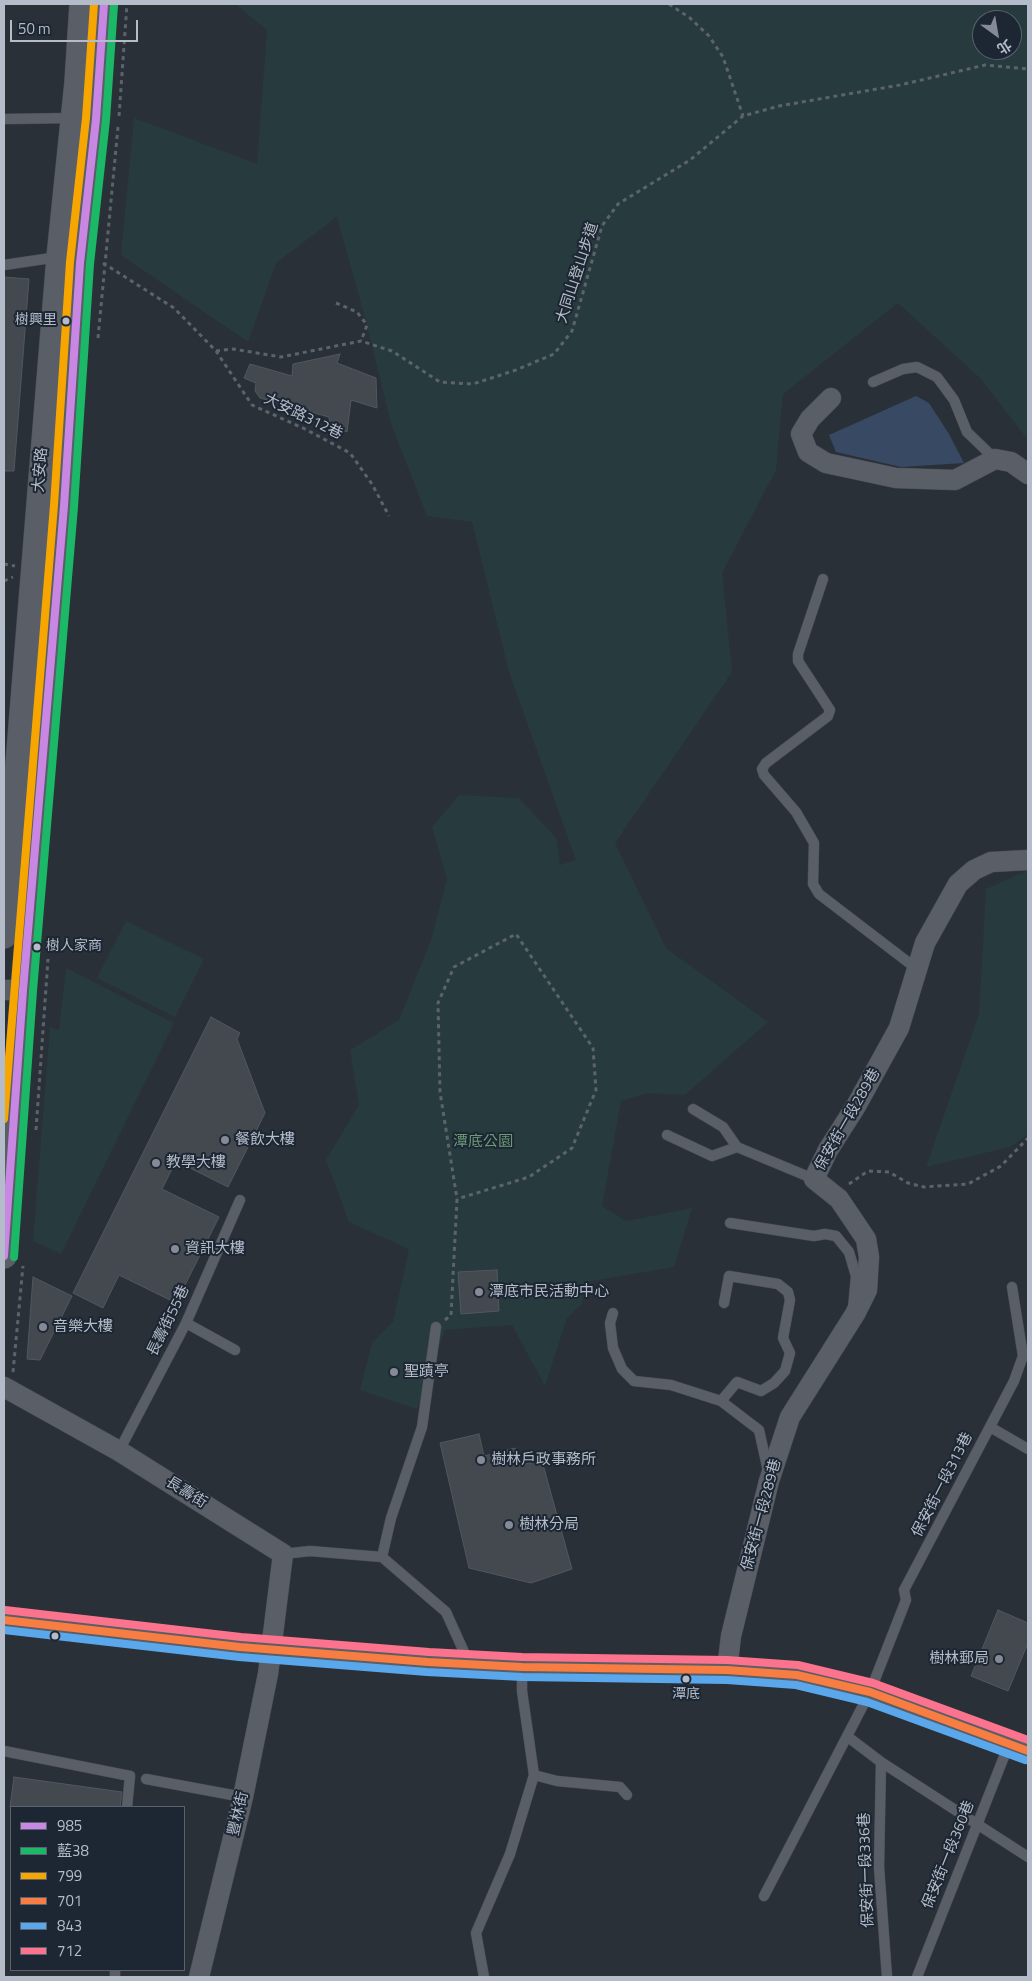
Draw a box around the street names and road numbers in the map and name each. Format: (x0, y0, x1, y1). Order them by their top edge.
street label: 大同山登山步道 (553, 220, 603, 326)
street label: 大安路312巷 (261, 390, 345, 444)
street label: 大安路 (30, 447, 52, 493)
street label: 保安街一段289巷 (811, 1066, 885, 1174)
street label: 長壽街55巷 (144, 1283, 194, 1359)
street label: 保安街一段313巷 (909, 1430, 977, 1540)
street label: 保安街一段289巷 (738, 1457, 786, 1573)
street label: 長壽街 (162, 1473, 210, 1513)
street label: 豐林街 (225, 1790, 253, 1838)
street label: 保安街一段360巷 (919, 1798, 979, 1912)
street label: 保安街一段336巷 (856, 1812, 878, 1928)

